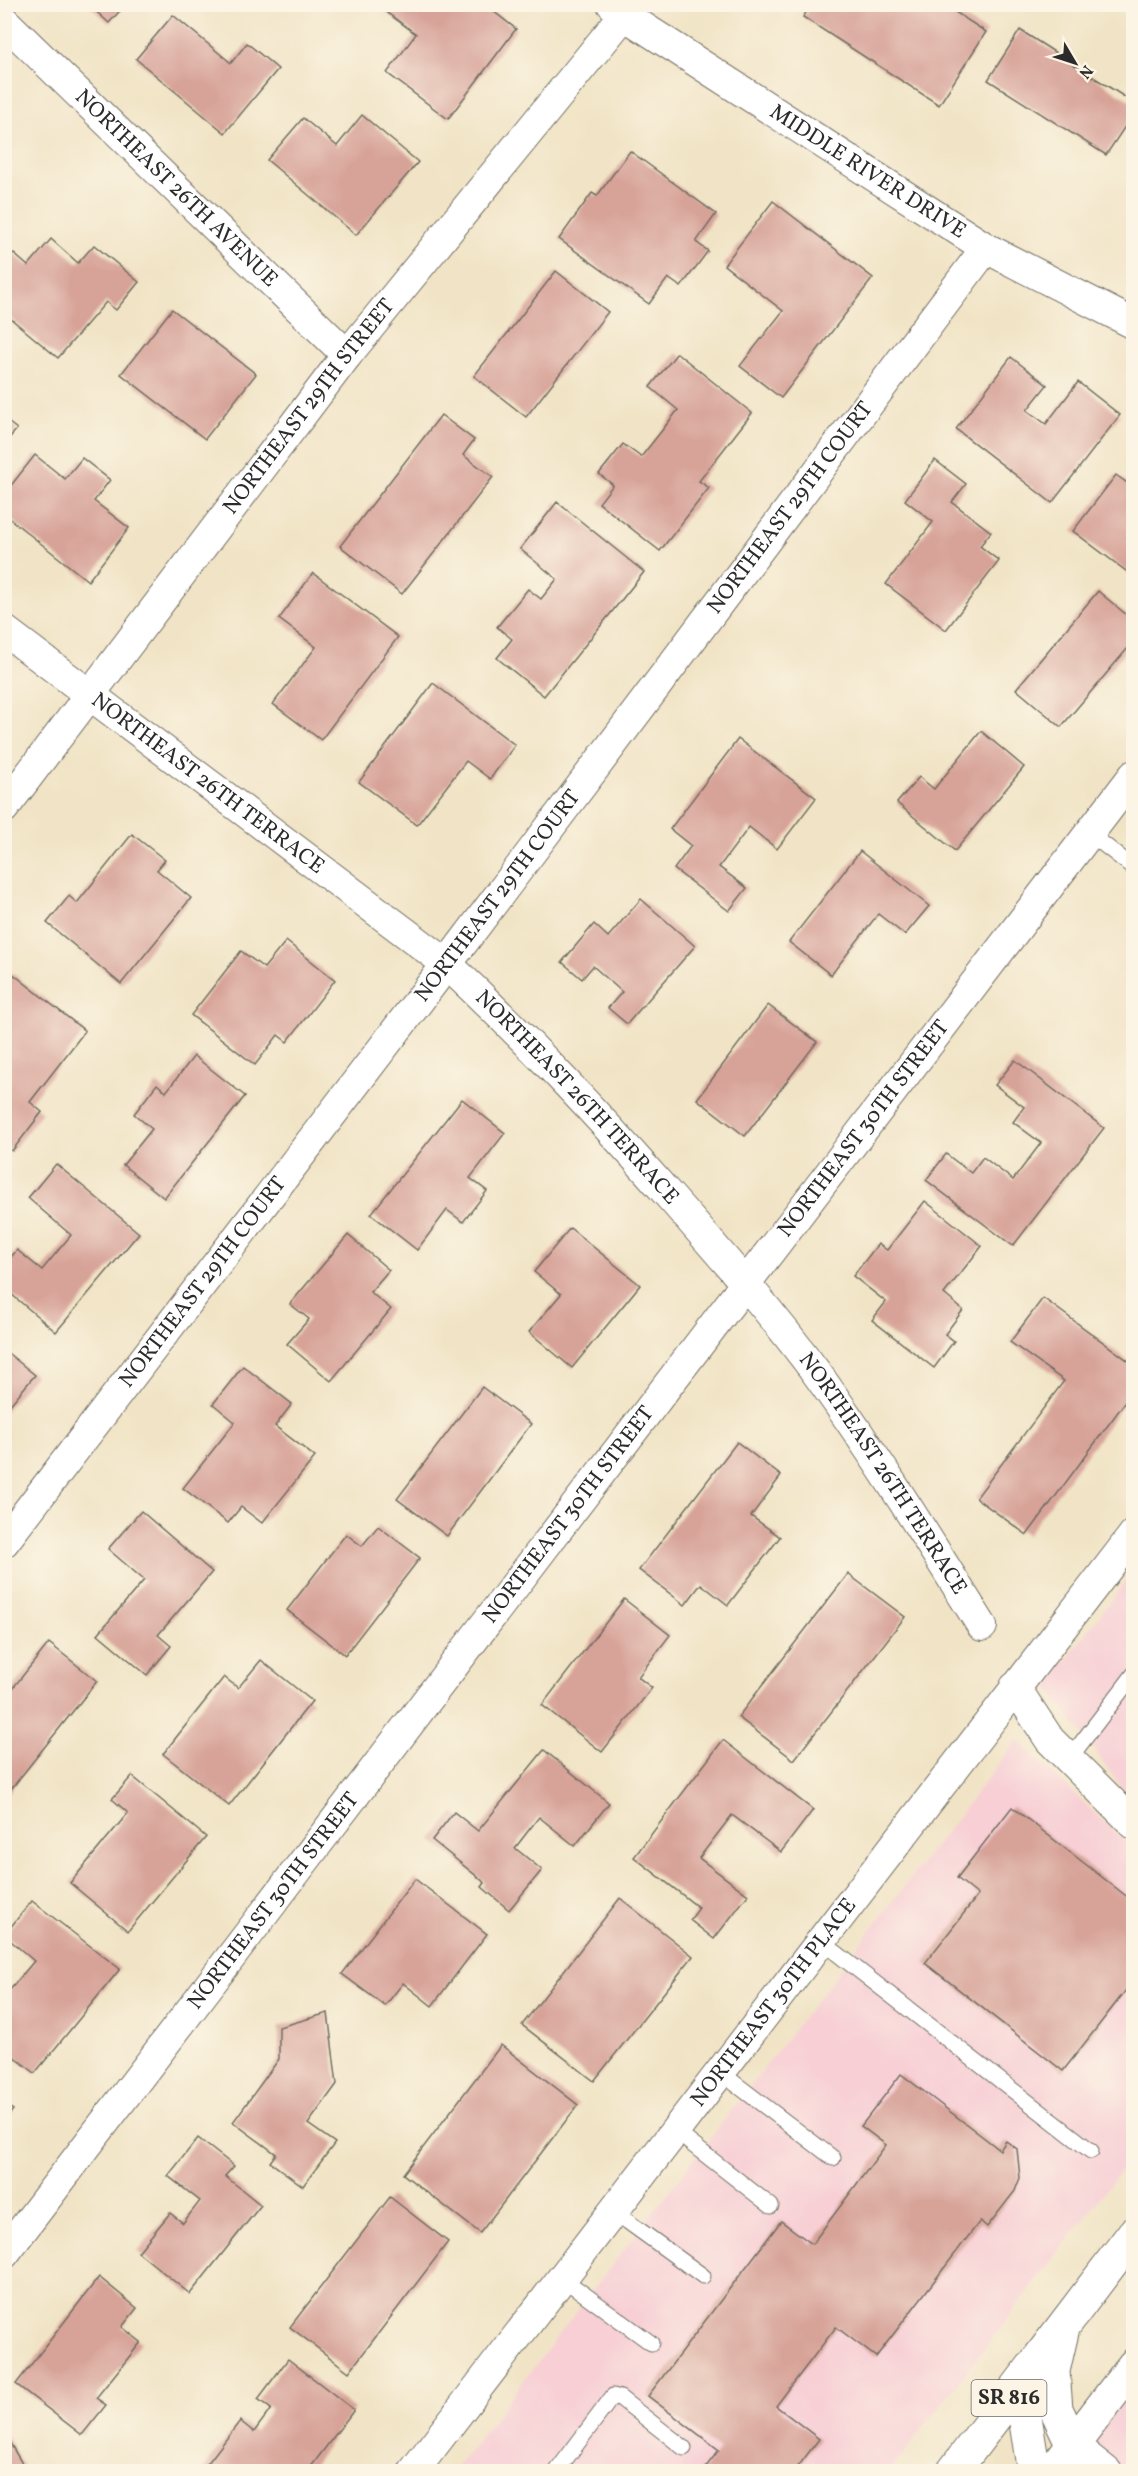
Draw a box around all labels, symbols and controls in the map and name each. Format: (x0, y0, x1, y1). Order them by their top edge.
north arrow (1045, 33, 1105, 93)
text: N (1073, 60, 1097, 83)
street label: NORTHEAST 26TH AVENUE (68, 82, 284, 295)
street label: MIDDLE RIVER DRIVE (763, 97, 972, 247)
street label: NORTHEAST 29TH STREET (216, 292, 402, 521)
street label: NORTHEAST 29TH COURT (700, 395, 881, 621)
street label: NORTHEAST 26TH TERRACE (84, 685, 331, 882)
street label: NORTHEAST 29TH COURT (408, 783, 588, 1009)
street label: NORTHEAST 26TH TERRACE (468, 983, 686, 1212)
street label: NORTHEAST 30TH STREET (771, 1014, 957, 1244)
street label: NORTHEAST 29TH COURT (112, 1170, 294, 1395)
street label: NORTHEAST 26TH TERRACE (791, 1346, 974, 1601)
street label: NORTHEAST 30TH STREET (475, 1400, 662, 1630)
street label: NORTHEAST 30TH STREET (180, 1786, 367, 2016)
street label: NORTHEAST 30TH PLACE (683, 1892, 864, 2114)
road number: SR 816 (972, 2380, 1046, 2416)

